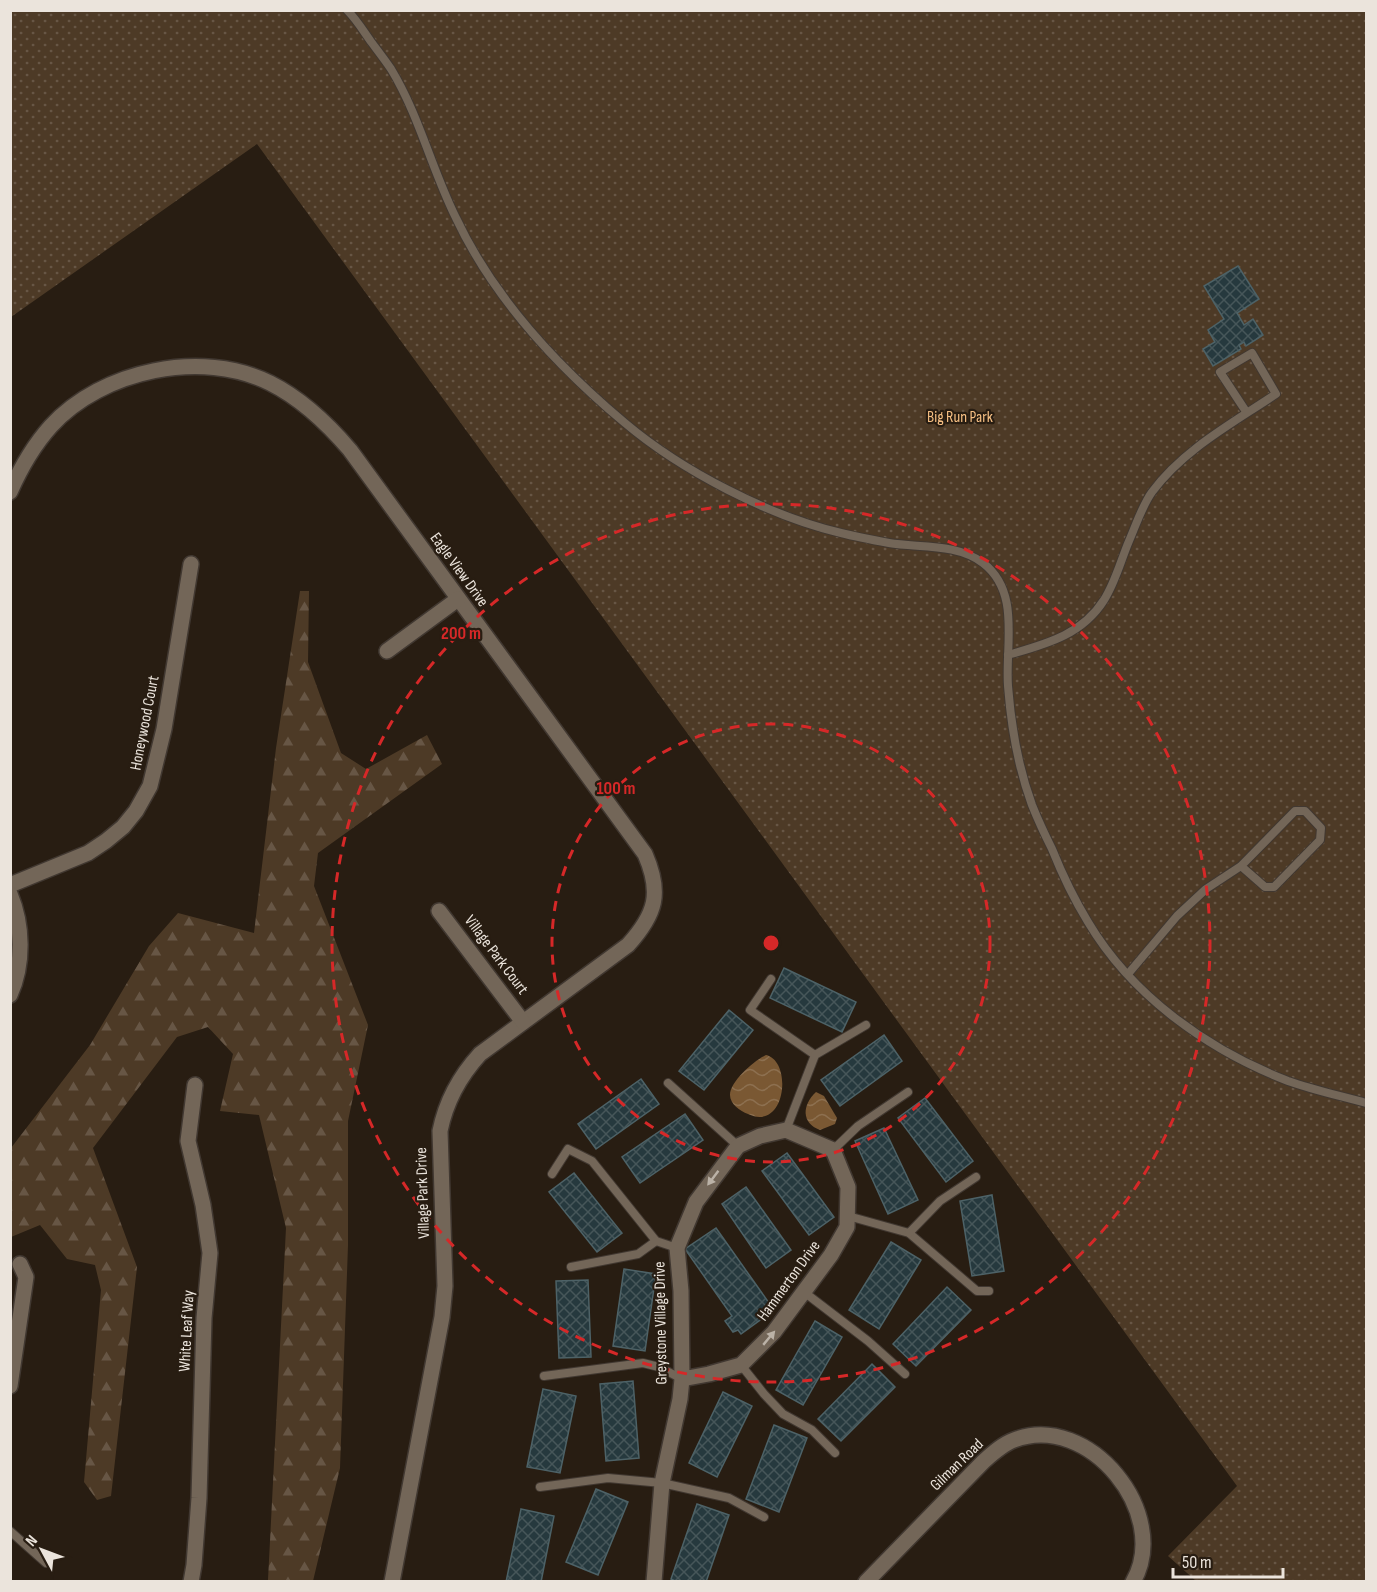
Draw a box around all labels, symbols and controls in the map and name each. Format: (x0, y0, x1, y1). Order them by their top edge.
park label: Big Run Park (927, 408, 993, 427)
street label: Eagle View Drive (426, 529, 492, 611)
text: 200 m (441, 623, 481, 644)
street label: Honeywood Court (127, 674, 164, 772)
text: 100 m (597, 778, 636, 799)
street label: Village Park Court (460, 912, 532, 998)
centre of rings (761, 933, 781, 953)
street label: Village Park Drive (412, 1147, 434, 1239)
one-way arrow (708, 1171, 720, 1186)
street label: Hammerton Drive (753, 1237, 825, 1325)
street label: Greystone Village Drive (650, 1261, 672, 1385)
street label: White Leaf Way (175, 1290, 199, 1372)
one-way arrow (762, 1331, 775, 1346)
street label: Gilman Road (926, 1435, 988, 1495)
north arrow (12, 1520, 72, 1580)
text: N (22, 1532, 42, 1551)
scale bar (1173, 1541, 1282, 1579)
text: 50 m (1182, 1552, 1212, 1573)

